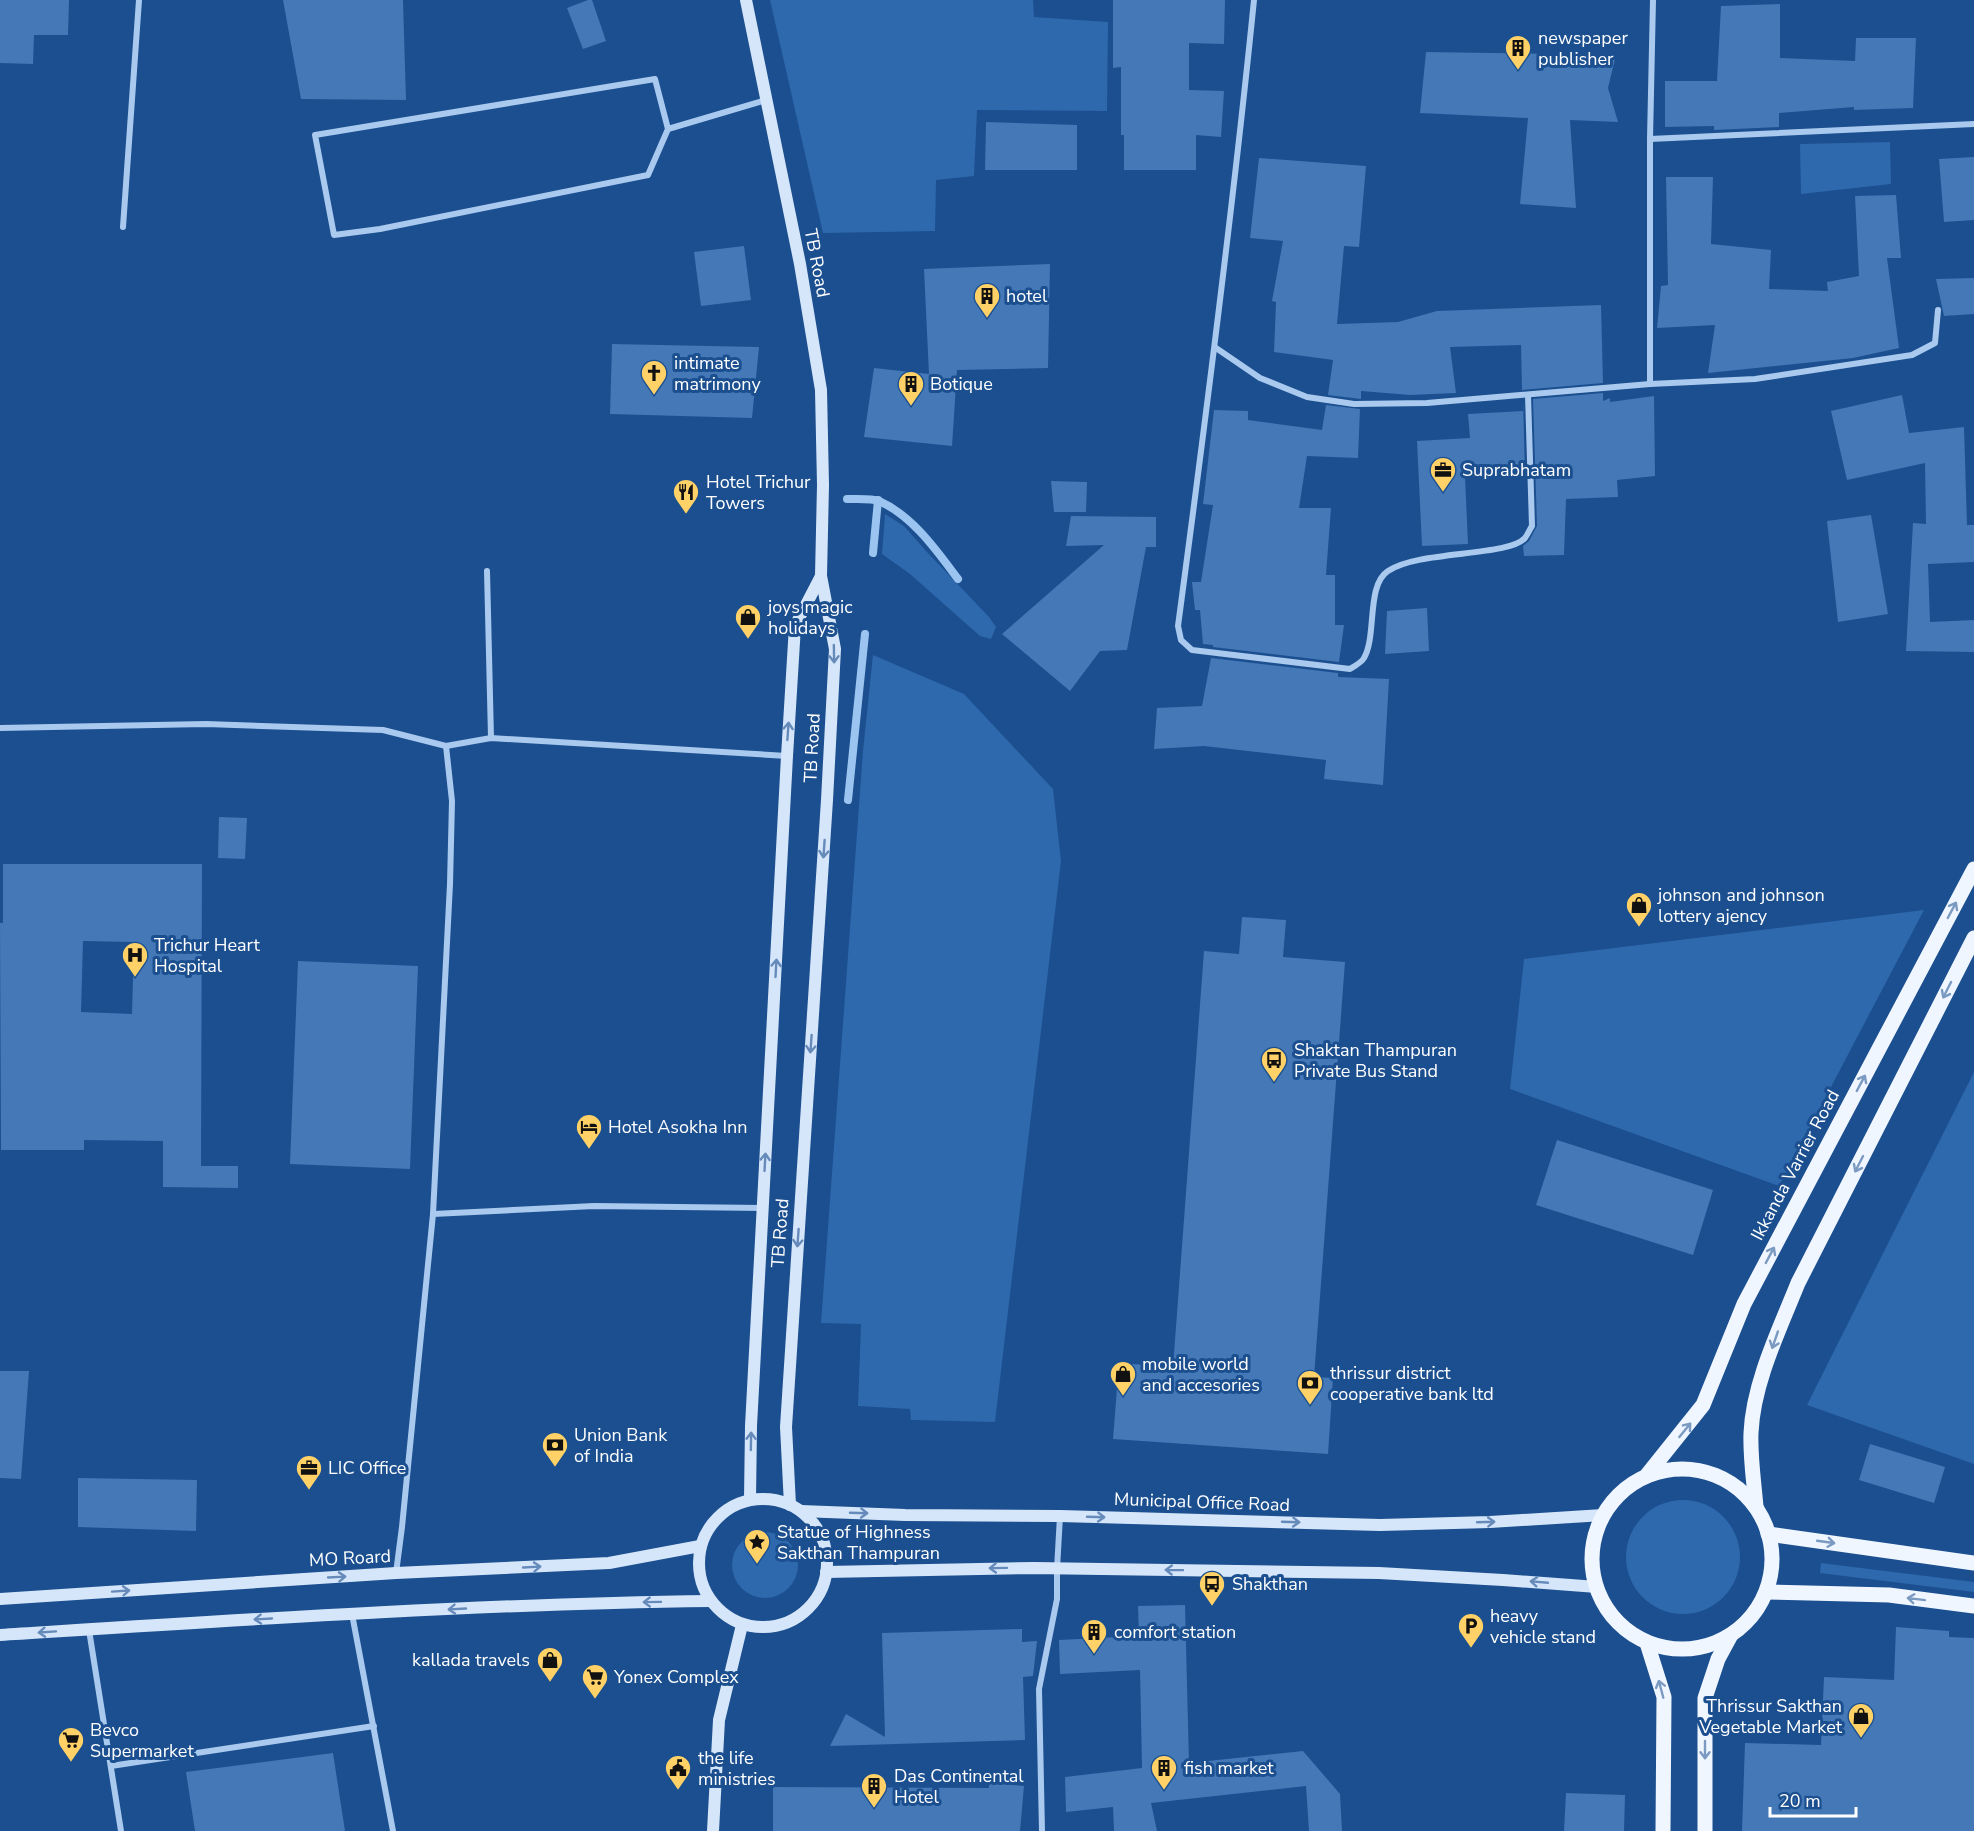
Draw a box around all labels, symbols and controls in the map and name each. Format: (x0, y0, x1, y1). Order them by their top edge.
place label: newspaper publisher (1538, 26, 1628, 71)
building icon: newspaper publisher (1503, 33, 1533, 71)
street label: TB Road (799, 227, 835, 299)
building icon: hotel (972, 281, 1002, 319)
place label: hotel (1006, 284, 1048, 308)
place label: intimate matrimony (674, 351, 761, 396)
church icon: intimate matrimony (639, 358, 669, 396)
building icon: Botique (896, 369, 926, 407)
place label: Botique (930, 372, 993, 396)
office icon: Suprabhatam (1428, 455, 1458, 493)
place label: Suprabhatam (1462, 458, 1571, 482)
place label: Hotel Trichur Towers (706, 470, 811, 515)
restaurant icon: Hotel Trichur Towers (671, 477, 701, 515)
place label: joys magic holidays (766, 595, 853, 640)
shop icon: joys magic holidays (733, 602, 763, 640)
one-way arrow (828, 644, 840, 664)
street label: TB Road (798, 713, 826, 783)
one-way arrow (783, 721, 794, 741)
one-way arrow (818, 838, 829, 858)
place label: johnson and johnson lottery ajency (1656, 883, 1825, 928)
shop icon: johnson and johnson lottery ajency (1624, 890, 1654, 928)
one-way arrow (1947, 902, 1958, 920)
place label: Trichur Heart Hospital (154, 933, 261, 978)
hospital icon: Trichur Heart Hospital (120, 940, 150, 978)
one-way arrow (770, 958, 781, 978)
one-way arrow (1941, 981, 1953, 999)
one-way arrow (805, 1033, 816, 1053)
place label: Shaktan Thampuran Private Bus Stand (1294, 1038, 1457, 1083)
bus stop icon: Shaktan Thampuran Private Bus Stand (1259, 1045, 1289, 1083)
one-way arrow (1856, 1074, 1867, 1092)
street label: Ikkanda Varrier Road (1745, 1085, 1845, 1245)
hotel icon: Hotel Asokha Inn (574, 1112, 604, 1150)
place label: Hotel Asokha Inn (608, 1115, 747, 1139)
one-way arrow (760, 1153, 771, 1173)
one-way arrow (1853, 1155, 1865, 1172)
street label: TB Road (766, 1197, 794, 1269)
one-way arrow (792, 1228, 803, 1248)
one-way arrow (1764, 1247, 1776, 1264)
one-way arrow (1769, 1330, 1780, 1349)
place label: mobile world and accesories (1142, 1352, 1260, 1397)
shop icon: mobile world and accesories (1108, 1359, 1138, 1397)
place label: thrissur district cooperative bank ltd (1330, 1361, 1494, 1406)
bank icon: thrissur district cooperative bank ltd (1295, 1368, 1325, 1406)
one-way arrow (1678, 1422, 1691, 1438)
place label: Union Bank of India (574, 1423, 668, 1468)
bank icon: Union Bank of India (540, 1430, 570, 1468)
one-way arrow (745, 1431, 757, 1451)
office icon: LIC Office (294, 1453, 324, 1491)
place label: LIC Office (328, 1456, 406, 1480)
street label: Municipal Office Road (1114, 1487, 1290, 1517)
one-way arrow (849, 1508, 869, 1519)
one-way arrow (1086, 1511, 1106, 1523)
one-way arrow (1476, 1516, 1496, 1528)
one-way arrow (1281, 1517, 1301, 1528)
place label: Statue of Highness Sakthan Thampuran (777, 1520, 940, 1565)
place icon: Statue of Highness Sakthan Thampuran (742, 1527, 772, 1565)
one-way arrow (1816, 1537, 1836, 1548)
street label: MO Roard (308, 1544, 392, 1572)
one-way arrow (521, 1561, 541, 1572)
one-way arrow (989, 1563, 1009, 1574)
one-way arrow (1164, 1565, 1184, 1576)
bus stop icon: Shakthan (1197, 1569, 1227, 1607)
one-way arrow (326, 1571, 346, 1582)
place label: Shakthan (1232, 1572, 1308, 1596)
one-way arrow (1529, 1577, 1549, 1588)
one-way arrow (111, 1585, 131, 1596)
one-way arrow (1907, 1593, 1926, 1604)
one-way arrow (643, 1596, 663, 1608)
one-way arrow (448, 1604, 468, 1615)
place label: heavy vehicle stand (1490, 1604, 1596, 1649)
parking icon: heavy vehicle stand (1456, 1611, 1486, 1649)
one-way arrow (253, 1614, 273, 1625)
building icon: comfort station (1079, 1617, 1109, 1655)
place label: comfort station (1114, 1620, 1236, 1644)
one-way arrow (38, 1627, 58, 1638)
shop icon: kallada travels (535, 1645, 565, 1683)
place label: kallada travels (412, 1648, 530, 1672)
supermarket icon: Yonex Complex (580, 1662, 610, 1700)
place label: Yonex Complex (613, 1665, 739, 1689)
one-way arrow (1655, 1680, 1666, 1699)
place label: Thrissur Sakthan Vegetable Market (1698, 1694, 1843, 1739)
shop icon: Thrissur Sakthan Vegetable Market (1846, 1701, 1876, 1739)
place label: Bevco Supermarket (90, 1718, 194, 1763)
supermarket icon: Bevco Supermarket (56, 1725, 86, 1763)
one-way arrow (1699, 1740, 1711, 1760)
place label: the life ministries (698, 1746, 776, 1791)
public building icon: the life ministries (663, 1753, 693, 1791)
building icon: fish market (1149, 1753, 1179, 1791)
place label: fish market (1184, 1756, 1274, 1780)
place label: Das Continental Hotel (894, 1764, 1024, 1809)
building icon: Das Continental Hotel (859, 1771, 889, 1809)
scale bar (1770, 1780, 1856, 1818)
text: 20 m (1779, 1789, 1821, 1813)

